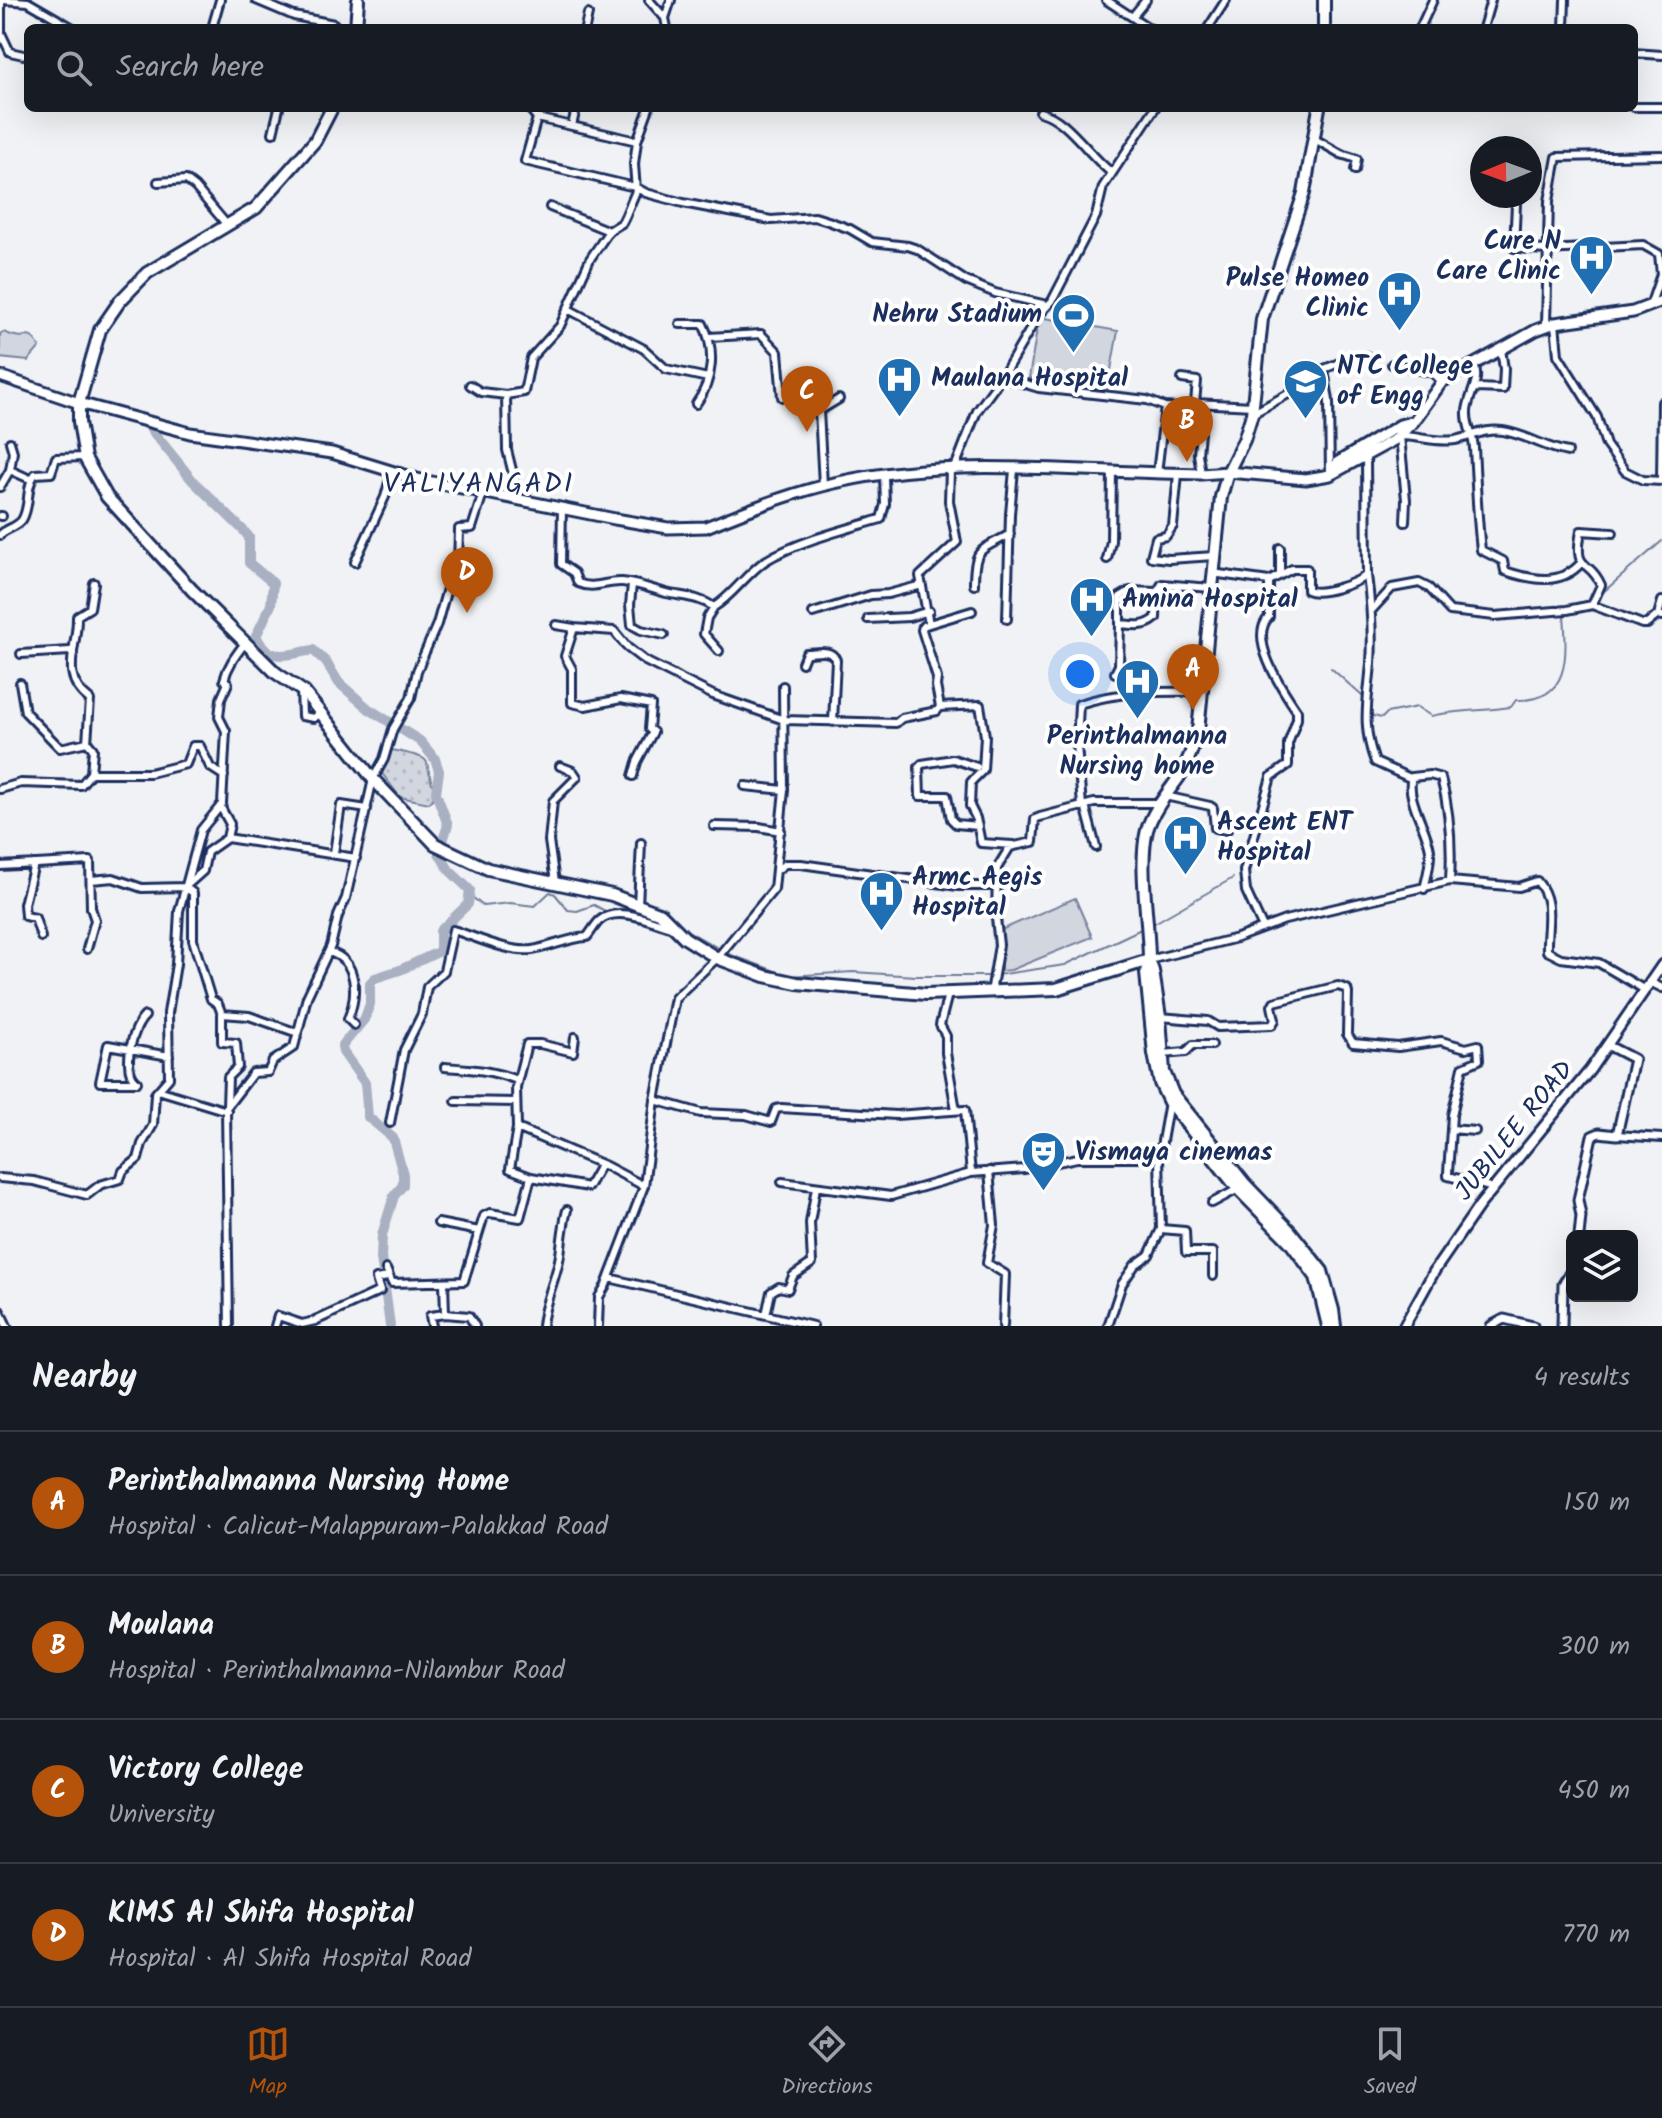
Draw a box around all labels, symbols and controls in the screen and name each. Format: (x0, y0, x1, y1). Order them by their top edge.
search box (24, 24, 1638, 112)
text: Search here (116, 44, 264, 92)
icon: search (52, 46, 96, 90)
north arrow (1470, 136, 1542, 208)
place label: Cure N Care Clinic (1436, 221, 1562, 293)
hospital icon: Cure N Care Clinic (1568, 233, 1616, 296)
place label: Pulse Homeo Clinic (1226, 258, 1369, 330)
hospital icon: Pulse Homeo Clinic (1376, 270, 1424, 333)
sports icon: Nehru Stadium (1049, 291, 1097, 354)
place label: Nehru Stadium (872, 294, 1042, 336)
place label: NTC College of Engg (1337, 346, 1474, 418)
hospital icon: Maulana Hospital (876, 355, 924, 418)
place label: Maulana Hospital (931, 358, 1128, 400)
school or university icon: NTC College of Engg (1282, 358, 1330, 421)
pin: C (781, 366, 833, 432)
pin: B (1161, 396, 1213, 462)
district label: VALIYANGADI (384, 462, 574, 507)
pin: D (441, 547, 493, 613)
hospital icon: Amina Hospital (1067, 576, 1115, 639)
place label: Amina Hospital (1122, 579, 1298, 621)
pin: A (1167, 644, 1219, 710)
your location (1060, 654, 1100, 694)
hospital icon: Perinthalmanna Nursing home (1113, 658, 1161, 721)
place label: Perinthalmanna Nursing home (1047, 716, 1227, 788)
place label: Ascent ENT Hospital (1217, 802, 1355, 874)
hospital icon: Ascent ENT Hospital (1162, 814, 1210, 877)
place label: Armc Aegis Hospital (912, 857, 1042, 929)
hospital icon: Armc Aegis Hospital (857, 869, 905, 932)
street label: JUBILEE ROAD (1445, 1051, 1585, 1211)
theatre icon: Vismaya cinemas (1020, 1129, 1068, 1192)
place label: Vismaya cinemas (1075, 1132, 1272, 1174)
map controls (1566, 1230, 1638, 1302)
button: layers (1566, 1230, 1638, 1302)
text: Nearby (32, 1351, 137, 1405)
text: 4 results (1534, 1357, 1630, 1399)
text: Perinthalmanna Nursing Home (108, 1458, 509, 1506)
text: A (50, 1482, 66, 1524)
text: 150 m (1564, 1482, 1630, 1524)
text: Hospital · Calicut-Malappuram-Palakkad Road (108, 1506, 608, 1548)
text: Moulana (108, 1602, 214, 1650)
text: B (50, 1626, 66, 1668)
text: 300 m (1558, 1626, 1630, 1668)
text: Hospital · Perinthalmanna-Nilambur Road (108, 1650, 565, 1692)
text: Victory College (108, 1746, 304, 1794)
text: C (50, 1770, 66, 1812)
text: 450 m (1558, 1770, 1630, 1812)
text: University (108, 1794, 214, 1836)
text: KIMS Al Shifa Hospital (108, 1890, 414, 1938)
text: D (49, 1914, 67, 1956)
text: 770 m (1562, 1914, 1630, 1956)
text: Hospital · Al Shifa Hospital Road (108, 1938, 472, 1980)
tab: Map (246, 2022, 290, 2105)
tab: Directions (781, 2022, 873, 2105)
tab: Saved (1364, 2022, 1416, 2105)

